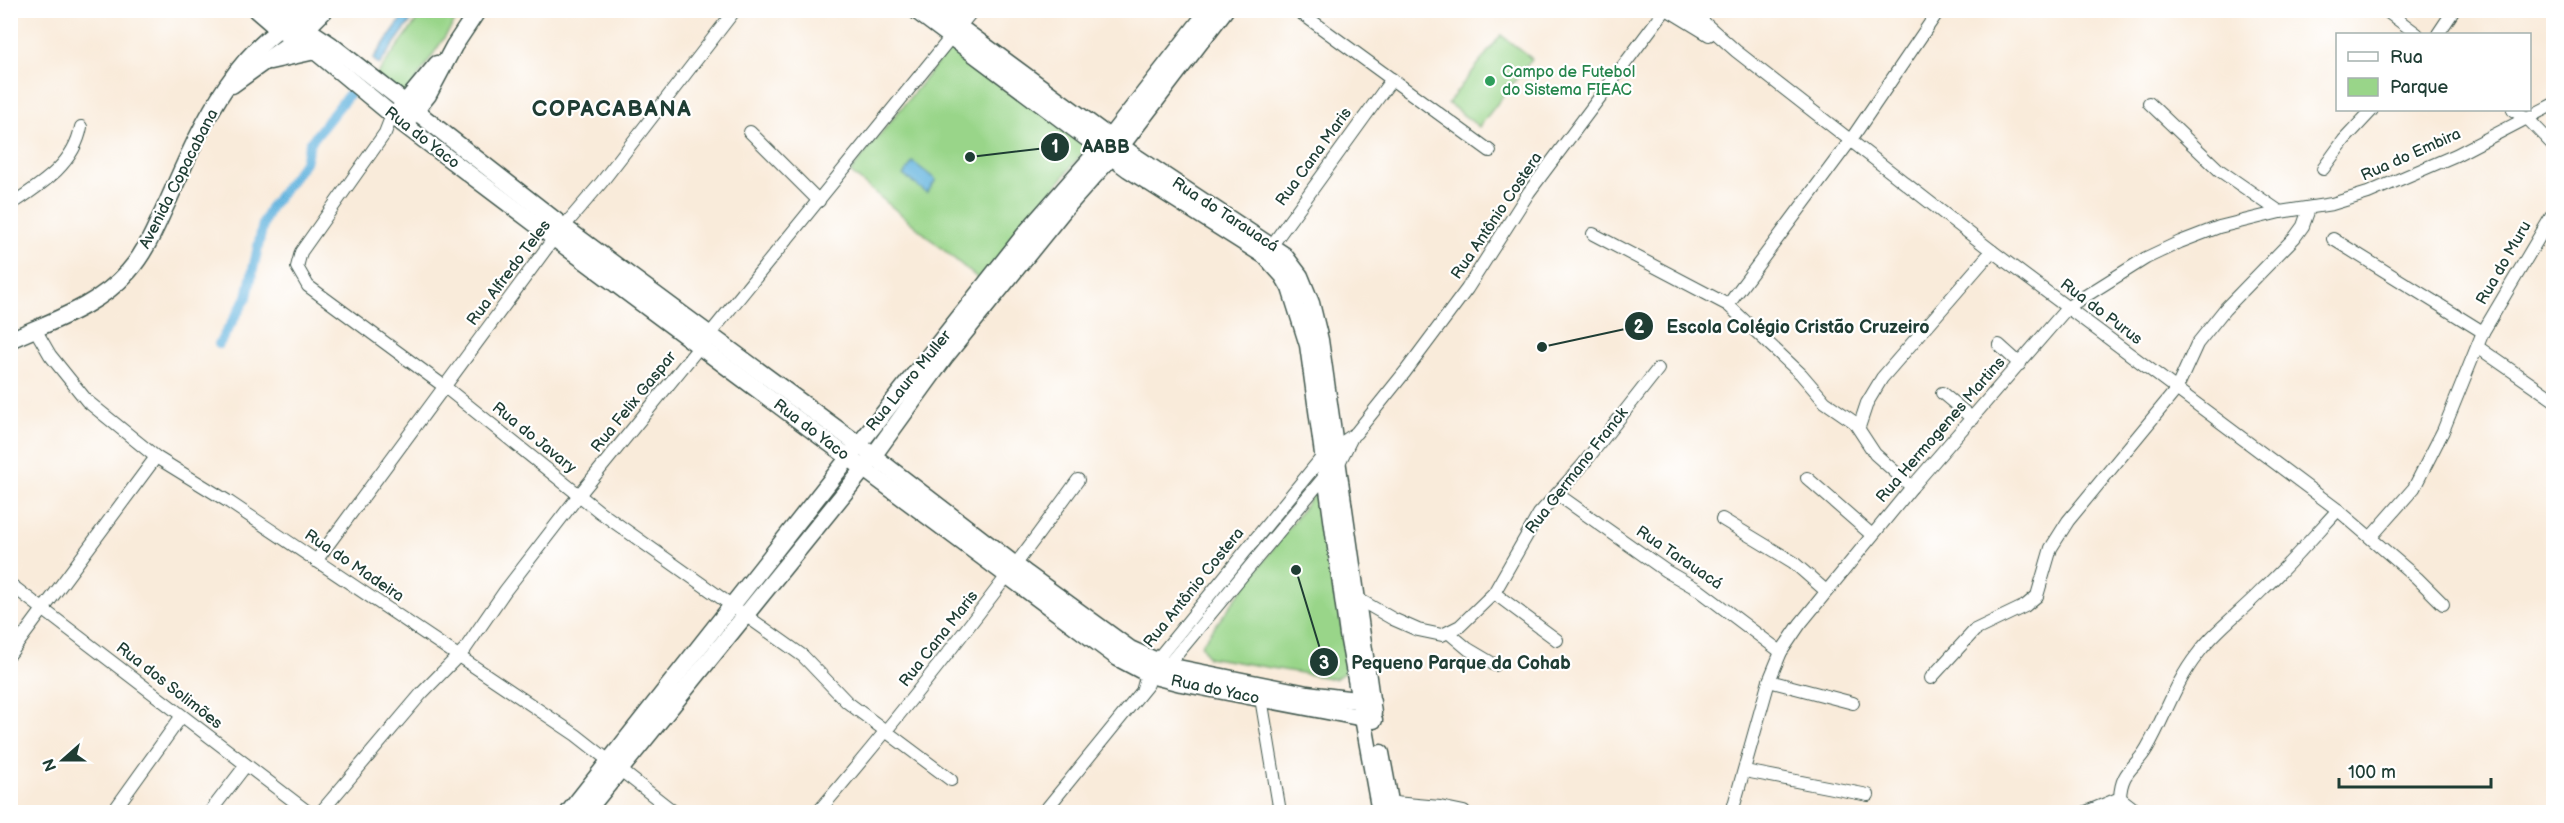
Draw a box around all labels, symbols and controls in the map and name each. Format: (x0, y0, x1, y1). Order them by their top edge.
legend (2336, 33, 2531, 111)
text: Rua (2390, 47, 2423, 68)
place label: Campo de Futebol do Sistema FIEAC (1502, 63, 1635, 100)
marker: Campo de Futebol do Sistema FIEAC (1483, 74, 1497, 88)
text: Parque (2390, 77, 2448, 98)
district label: COPACABANA (532, 96, 692, 123)
street label: Rua do Yaco (381, 103, 463, 173)
street label: Rua Cana Maris (1272, 104, 1356, 210)
street label: Avenida Copacabana (136, 106, 222, 252)
street label: Rua do Embira (2358, 124, 2464, 186)
callout: AABB (1040, 129, 1142, 165)
text: 1 (1051, 137, 1059, 158)
text: AABB (1081, 137, 1130, 158)
street label: Rua Antônio Costera (1447, 149, 1547, 283)
street label: Rua do Tarauacá (1168, 174, 1282, 256)
street label: Rua Alfredo Teles (463, 216, 555, 330)
street label: Rua do Muru (2472, 218, 2536, 308)
street label: Rua do Purus (2056, 275, 2146, 349)
callout: Escola Colégio Cristão Cruzeiro (1624, 308, 1941, 344)
text: 2 (1634, 317, 1645, 338)
text: Escola Colégio Cristão Cruzeiro (1666, 317, 1930, 338)
street label: Rua Lauro Muller (863, 327, 956, 435)
street label: Rua Felix Gaspar (587, 348, 681, 456)
street label: Rua Hermogenes Martins (1873, 353, 2010, 507)
street label: Rua do Yaco (769, 395, 853, 465)
street label: Rua do Javary (488, 398, 581, 478)
street label: Rua Germano Franck (1522, 404, 1632, 538)
street label: Rua Tarauacá (1632, 522, 1726, 594)
street label: Rua Antônio Costera (1140, 524, 1248, 652)
street label: Rua do Madeira (301, 526, 407, 606)
street label: Rua Cana Maris (896, 587, 982, 691)
street label: Rua dos Solimões (112, 639, 226, 733)
callout: Pequeno Parque da Cohab (1309, 644, 1583, 680)
text: 3 (1319, 653, 1329, 674)
text: Pequeno Parque da Cohab (1351, 653, 1571, 674)
street label: Rua do Yaco (1169, 671, 1261, 709)
north arrow (33, 730, 93, 790)
scale bar (2339, 751, 2490, 789)
text: N (39, 756, 61, 774)
text: 100 m (2348, 762, 2396, 783)

